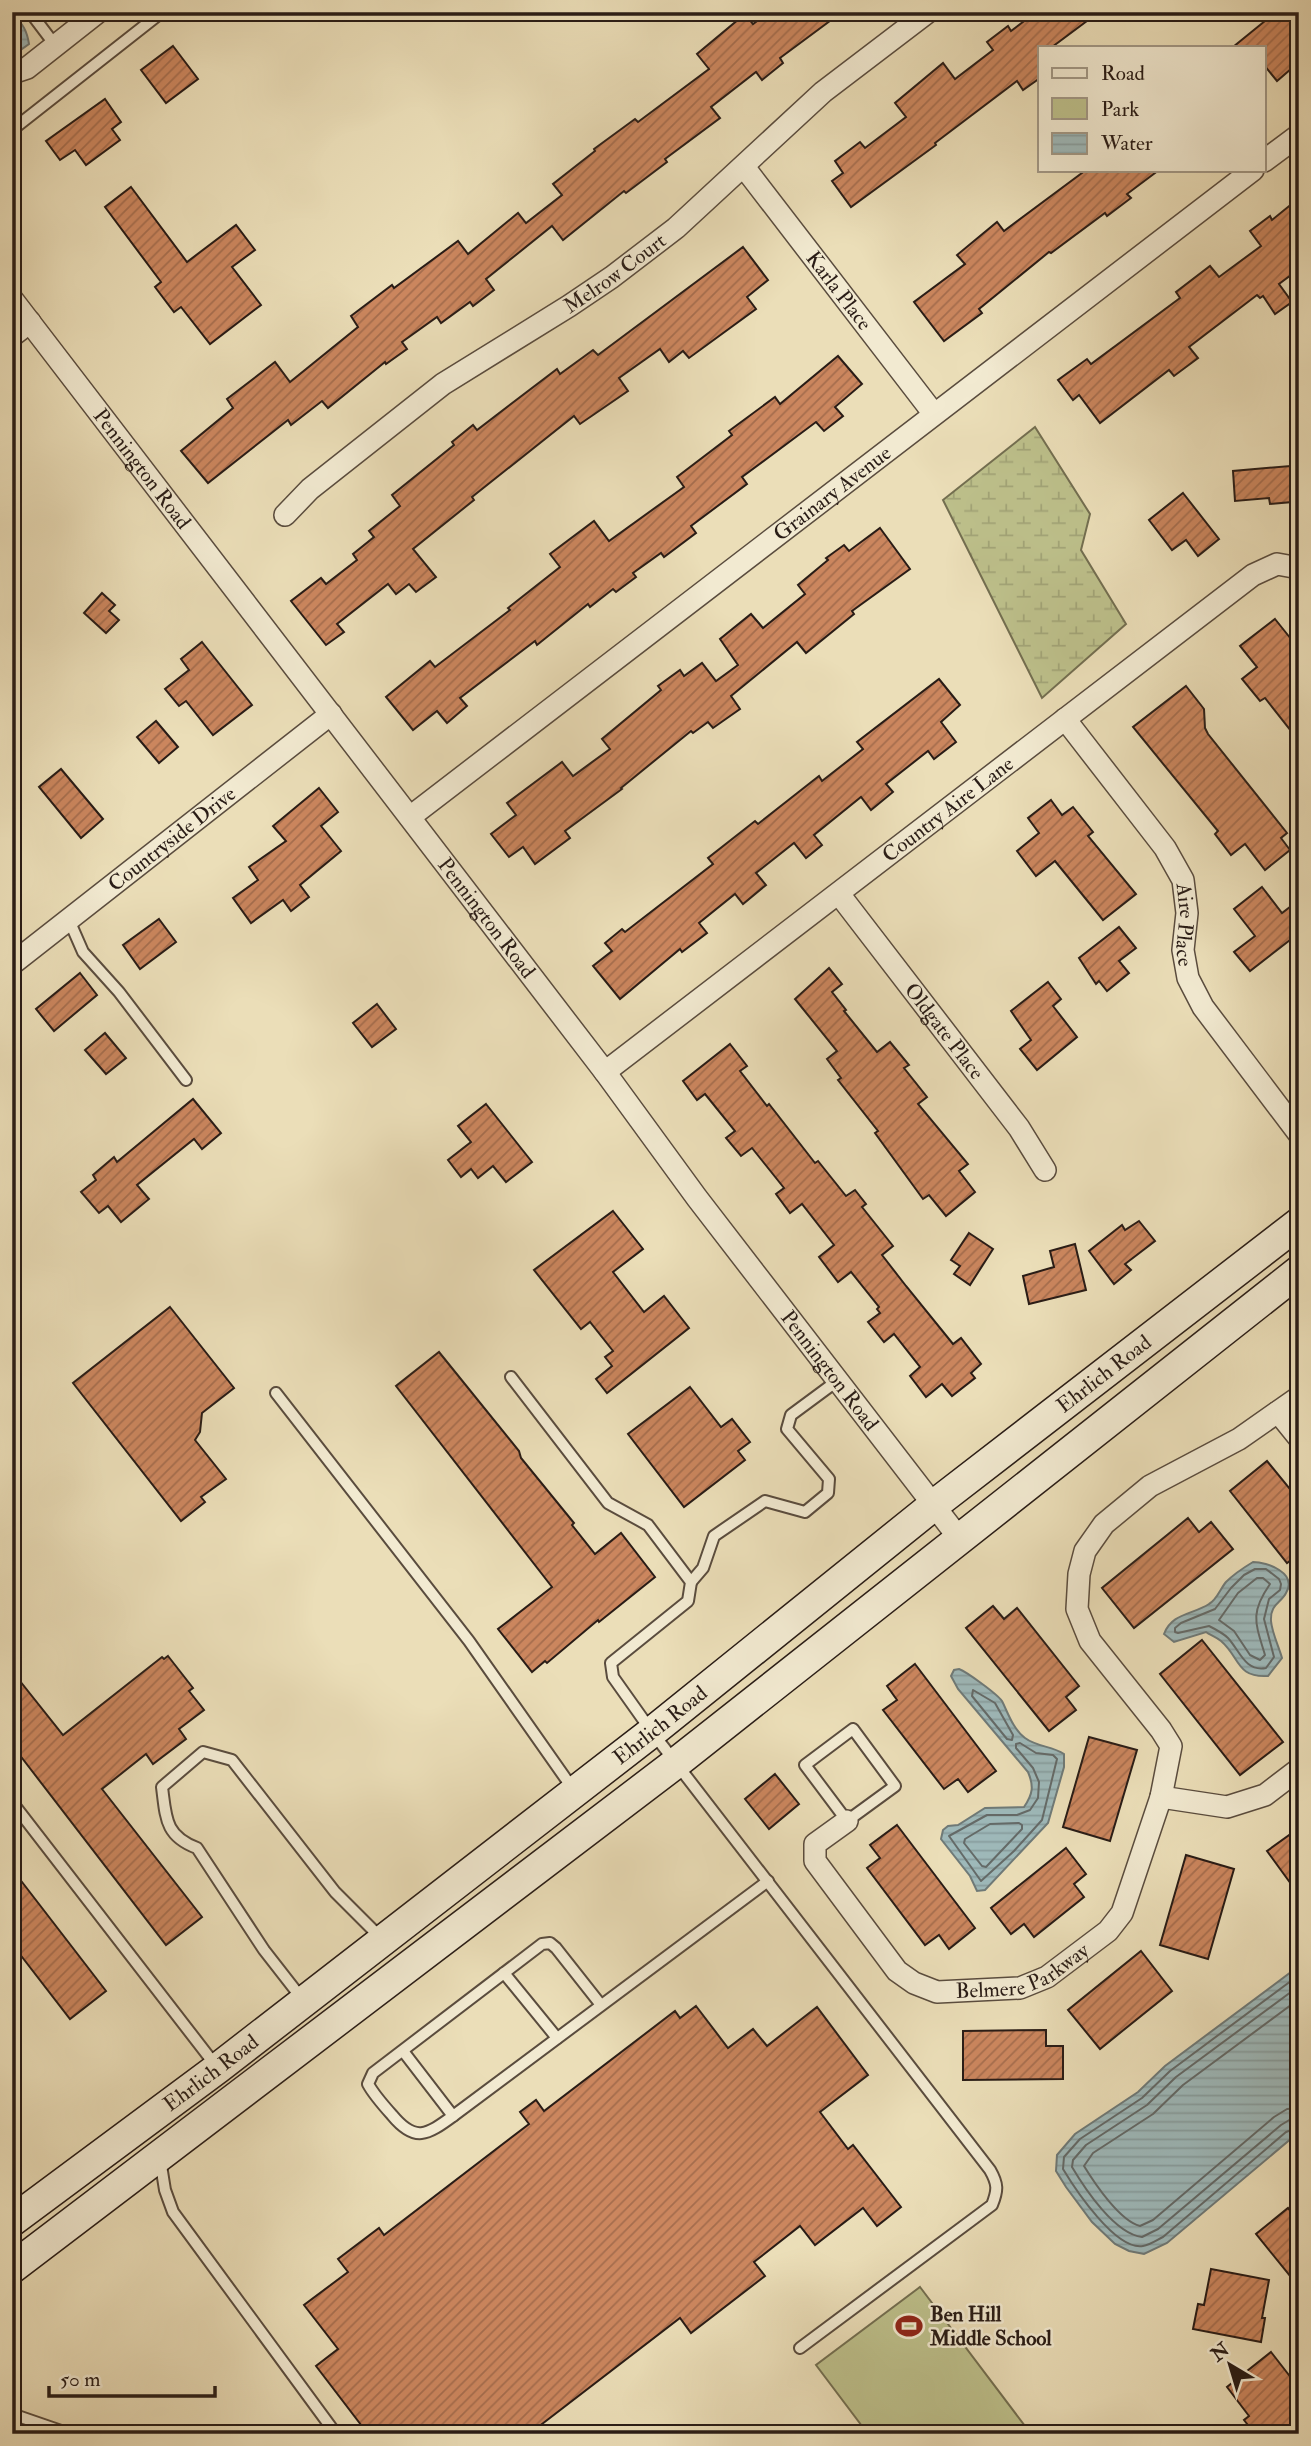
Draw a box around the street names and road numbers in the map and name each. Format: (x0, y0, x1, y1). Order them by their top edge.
street label: Melrow Court (558, 227, 672, 319)
street label: Karla Place (800, 246, 878, 336)
street label: Pennington Road (87, 403, 197, 535)
street label: Grainary Avenue (768, 439, 897, 547)
street label: Country Aire Lane (877, 750, 1019, 868)
street label: Countryside Drive (102, 780, 241, 897)
street label: Pennington Road (432, 852, 542, 984)
street label: Aire Place (1170, 881, 1201, 969)
street label: Oldgate Place (899, 977, 990, 1085)
street label: Pennington Road (775, 1305, 885, 1437)
street label: Ehrlich Road (1051, 1328, 1157, 1419)
street label: Ehrlich Road (608, 1679, 713, 1771)
street label: Belmere Parkway (955, 1936, 1095, 2005)
street label: Ehrlich Road (158, 2028, 265, 2118)

